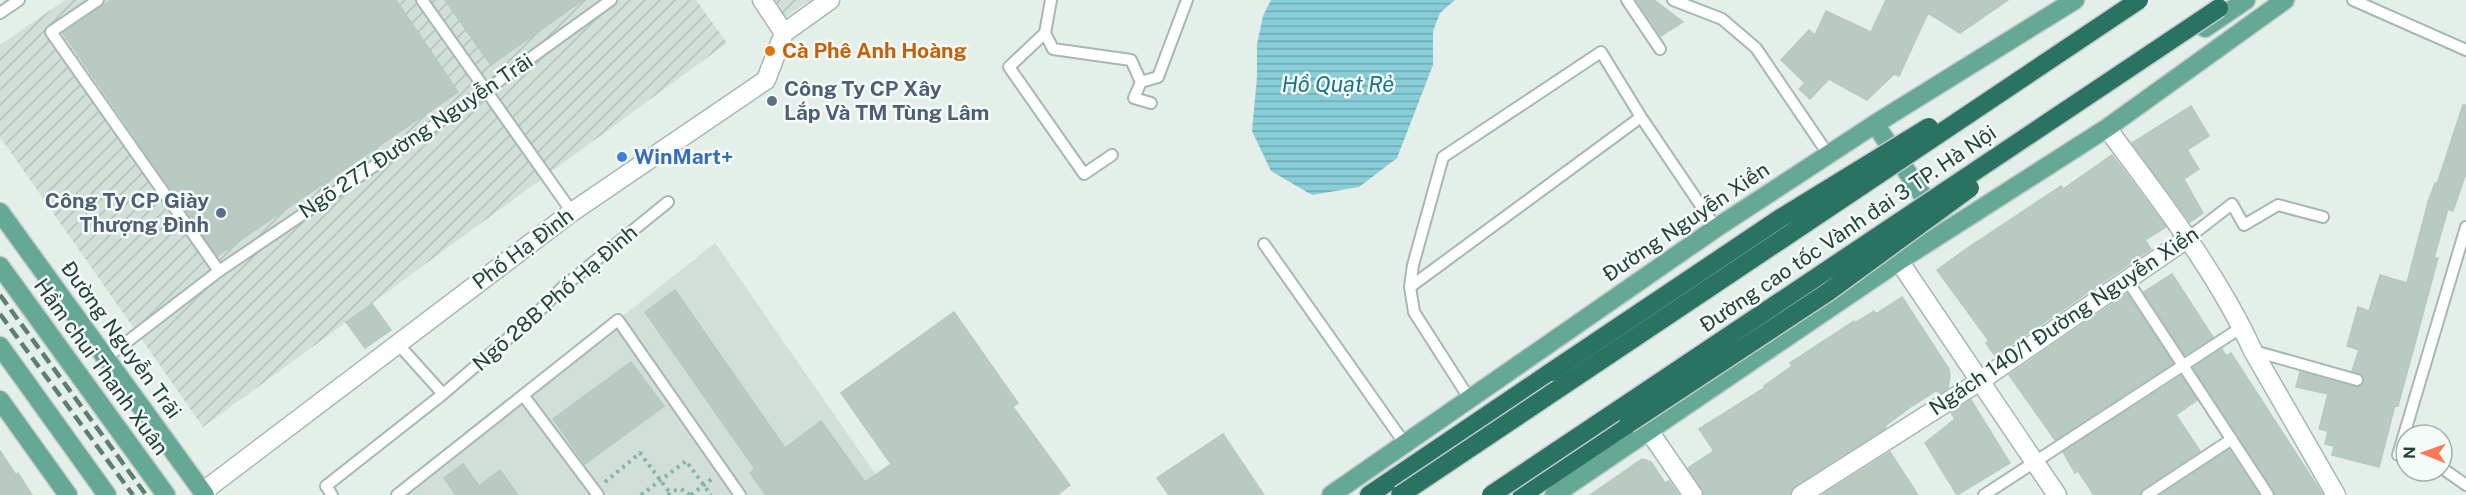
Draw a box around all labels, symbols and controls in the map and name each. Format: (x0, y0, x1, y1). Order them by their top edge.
place label: Cà Phê Anh Hoàng (782, 38, 967, 63)
marker: Cà Phê Anh Hoàng (763, 44, 777, 58)
street label: Ngõ 277 Đường Nguyễn Trãi (294, 48, 537, 223)
water label: Hồ Quạt Rẻ (1282, 71, 1394, 97)
place label: Công Ty CP Xây Lắp Và TM Tùng Lâm (784, 76, 989, 125)
marker: Công Ty CP Xây Lắp Và TM Tùng Lâm (765, 94, 779, 108)
street label: Đường cao tốc Vành đai 3 TP. Hà Nội (1695, 120, 2001, 337)
place label: WinMart+ (634, 144, 733, 169)
marker: WinMart+ (615, 150, 629, 164)
street label: Đường Nguyễn Xiển (1598, 157, 1774, 287)
place label: Công Ty CP Giày Thượng Đình (45, 188, 209, 237)
street label: Phố Hạ Đình (468, 203, 578, 294)
marker: Công Ty CP Giày Thượng Đình (214, 206, 228, 220)
street label: Ngõ 28B Phố Hạ Đình (467, 219, 642, 376)
street label: Ngách 140/1 Đường Nguyễn Xiển (1924, 221, 2203, 420)
street label: Đường Nguyễn Trãi (56, 256, 187, 423)
street label: Hầm chui Thanh Xuân (29, 274, 174, 460)
north arrow (2394, 423, 2454, 483)
text: N (2400, 446, 2419, 459)

